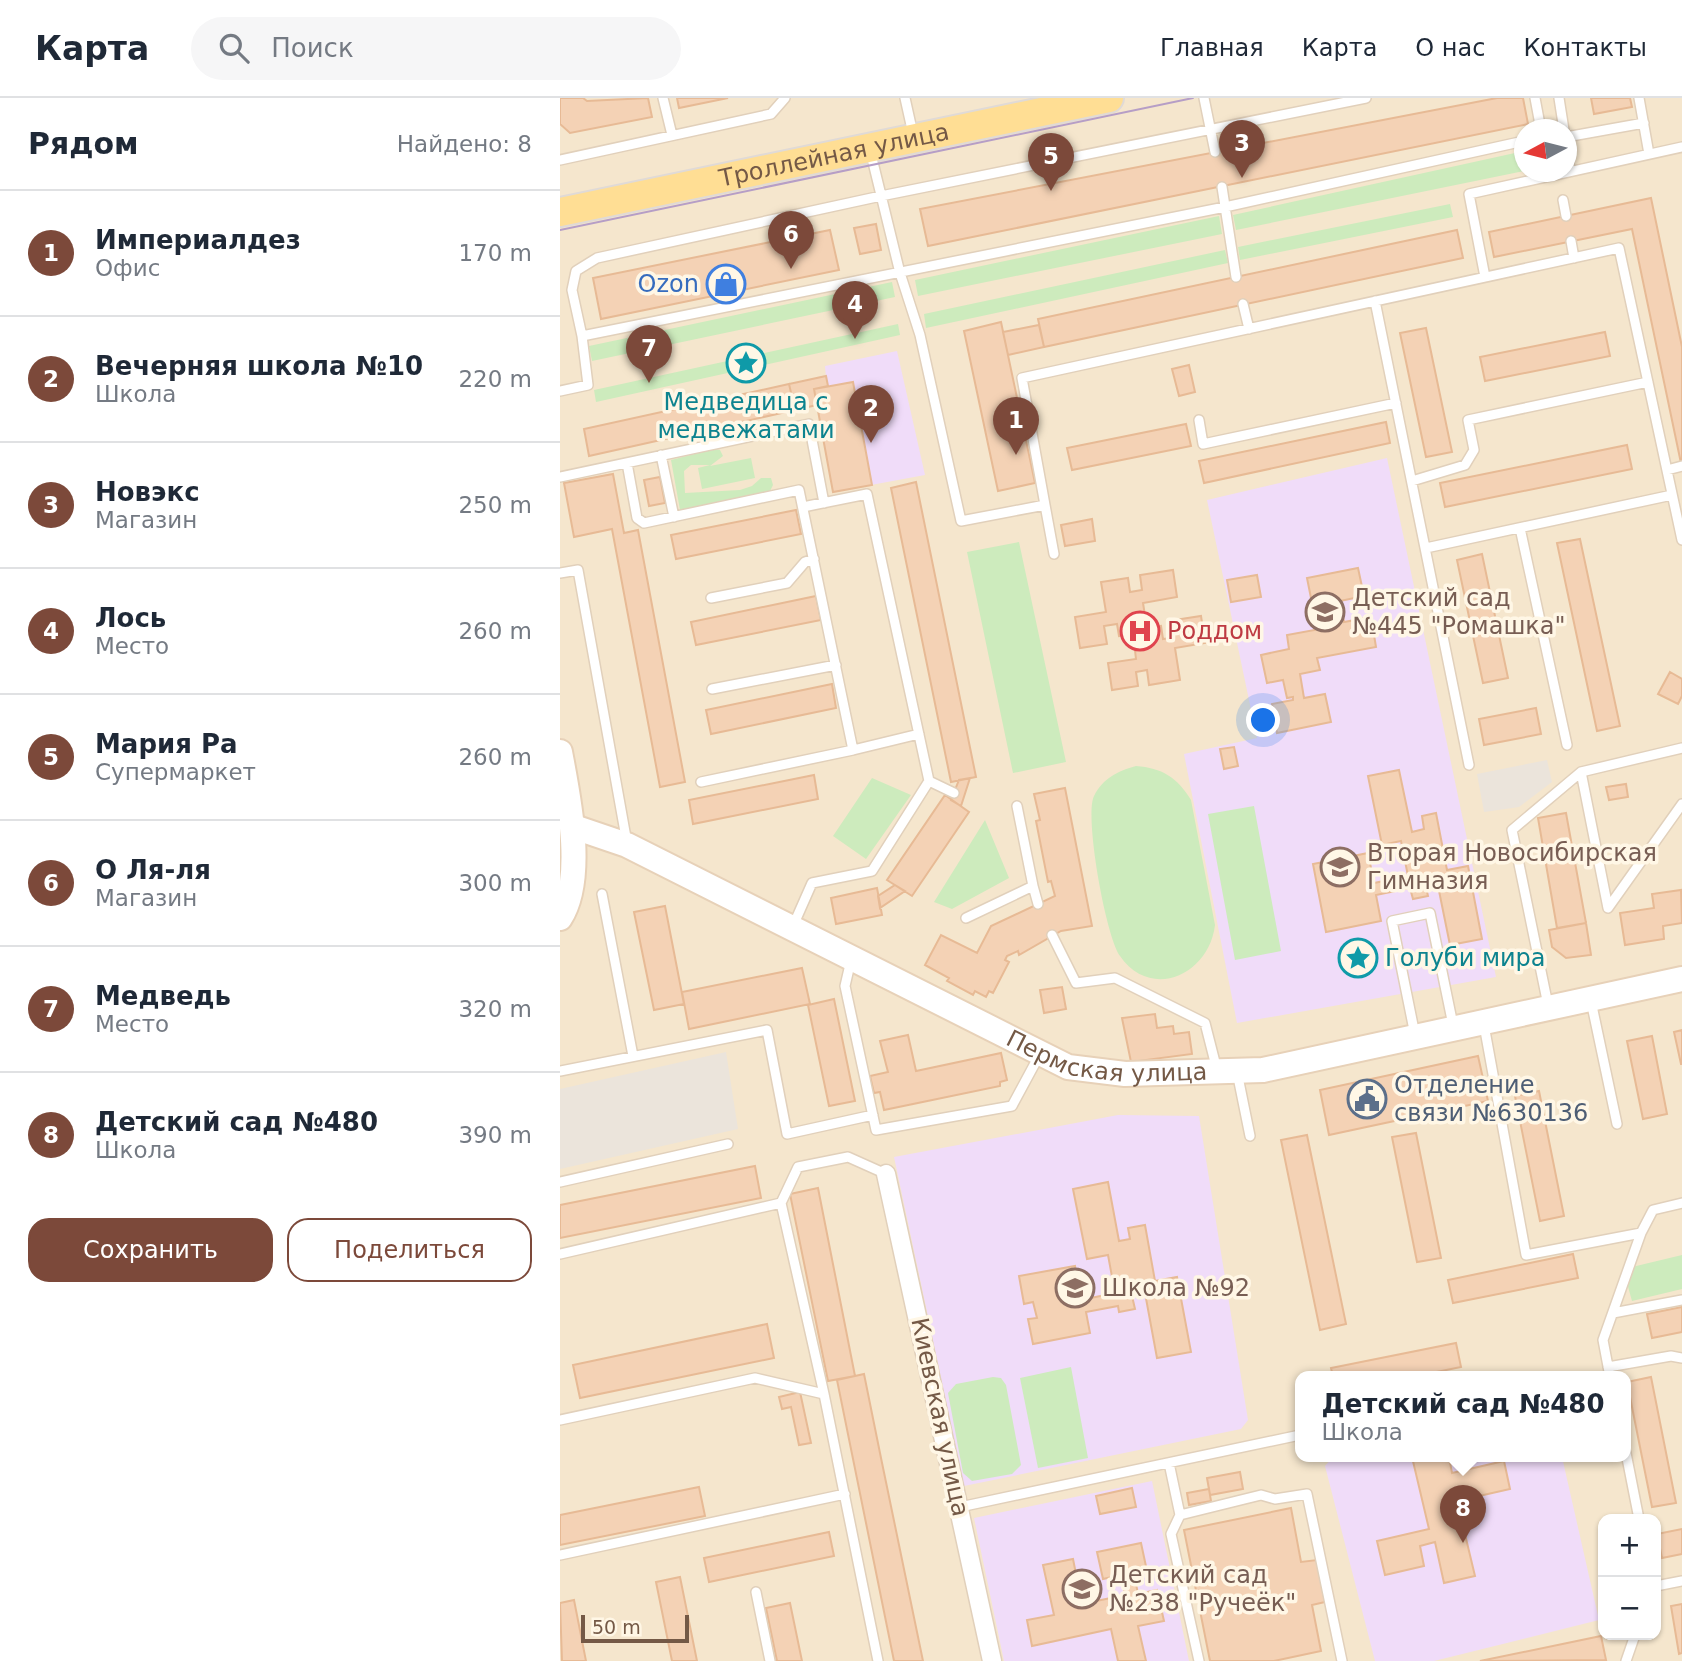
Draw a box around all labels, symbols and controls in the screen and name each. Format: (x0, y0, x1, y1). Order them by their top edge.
search box (191, 17, 681, 80)
text: Карта (35, 29, 149, 68)
icon: search (215, 29, 253, 67)
text: Поиск (271, 33, 354, 63)
text: Главная (1160, 34, 1264, 62)
text: Карта (1302, 34, 1377, 62)
text: О нас (1415, 34, 1485, 62)
text: Контакты (1523, 34, 1647, 62)
street label: Троллейная улица (716, 118, 952, 193)
north arrow (1514, 119, 1577, 182)
pin: 3 (1219, 120, 1265, 178)
text: Рядом (28, 126, 139, 161)
text: Найдено: 8 (397, 131, 532, 157)
pin: 5 (1028, 133, 1074, 191)
pin: 6 (768, 211, 814, 269)
text: Империалдез (95, 225, 301, 255)
text: 1 (43, 240, 59, 266)
text: 170 m (458, 240, 532, 266)
text: Офис (95, 255, 160, 281)
shop icon: Ozon (705, 263, 747, 305)
place label: Ozon (638, 270, 699, 298)
pin: 4 (832, 281, 878, 339)
pin: 7 (626, 325, 672, 383)
place icon: Медведица с медвежатами (725, 342, 767, 384)
text: Вечерняя школа №10 (95, 351, 423, 381)
text: 2 (43, 366, 59, 392)
text: 220 m (458, 366, 532, 392)
text: Школа (95, 381, 176, 407)
pin: 2 (848, 385, 894, 443)
place label: Медведица с медвежатами (657, 388, 835, 444)
pin: 1 (993, 397, 1039, 455)
text: Новэкс (95, 477, 200, 507)
text: 3 (43, 492, 59, 518)
text: 250 m (458, 492, 532, 518)
text: Магазин (95, 507, 197, 533)
place label: Детский сад №445 "Ромашка" (1352, 584, 1566, 640)
school or university icon: Детский сад №445 "Ромашка" (1304, 591, 1346, 633)
text: Лось (95, 603, 166, 633)
hospital icon: Роддом (1119, 610, 1161, 652)
place label: Роддом (1167, 617, 1262, 645)
text: 4 (43, 618, 59, 644)
text: 260 m (458, 618, 532, 644)
text: Место (95, 633, 169, 659)
your location (1246, 703, 1280, 737)
text: Мария Ра (95, 729, 238, 759)
text: 5 (43, 744, 59, 770)
text: 260 m (458, 744, 532, 770)
text: Супермаркет (95, 759, 256, 785)
place label: Вторая Новосибирская Гимназия (1367, 839, 1657, 895)
school or university icon: Вторая Новосибирская Гимназия (1319, 846, 1361, 888)
text: О Ля-ля (95, 855, 211, 885)
text: 6 (43, 870, 59, 896)
text: 300 m (458, 870, 532, 896)
text: Магазин (95, 885, 197, 911)
place icon: Голуби мира (1337, 937, 1379, 979)
place label: Голуби мира (1385, 944, 1546, 972)
text: Медведь (95, 981, 231, 1011)
text: 7 (43, 996, 59, 1022)
text: 320 m (458, 996, 532, 1022)
text: Место (95, 1011, 169, 1037)
street label: Пермская улица (1002, 1024, 1208, 1088)
place label: Отделение связи №630136 (1394, 1071, 1588, 1127)
public building icon: Отделение связи №630136 (1346, 1078, 1388, 1120)
text: Детский сад №480 (95, 1107, 378, 1137)
text: 8 (43, 1122, 59, 1148)
text: 390 m (458, 1122, 532, 1148)
text: Школа (95, 1137, 176, 1163)
button: Сохранить (28, 1218, 273, 1282)
button: Поделиться (287, 1218, 532, 1282)
school or university icon: Школа №92 (1054, 1267, 1096, 1309)
place label: Школа №92 (1102, 1274, 1250, 1302)
street label: Киевская улица (905, 1315, 975, 1519)
popup (1295, 1371, 1631, 1462)
text: Детский сад №480 (1322, 1389, 1604, 1419)
text: Школа (1322, 1419, 1403, 1445)
pin: 8 (1440, 1485, 1486, 1543)
map controls (1598, 1514, 1661, 1640)
button: + (1598, 1514, 1661, 1577)
place label: Детский сад №238 "Ручеёк" (1109, 1561, 1296, 1617)
school or university icon: Детский сад №238 "Ручеёк" (1061, 1568, 1103, 1610)
button: − (1598, 1577, 1661, 1640)
scale bar (581, 1612, 690, 1644)
text: 50 m (592, 1616, 641, 1638)

